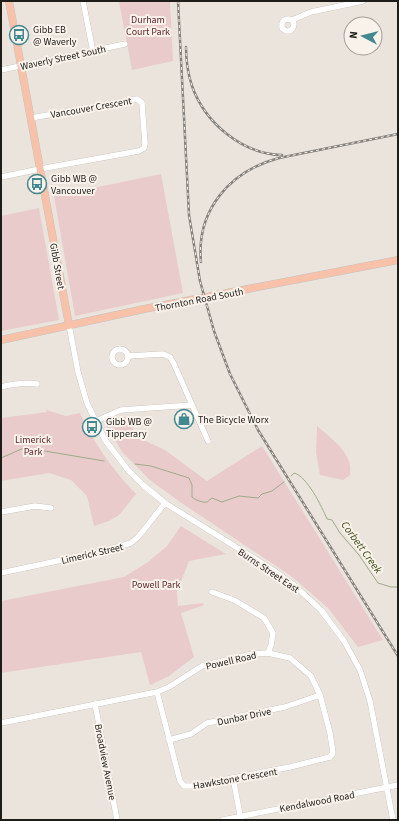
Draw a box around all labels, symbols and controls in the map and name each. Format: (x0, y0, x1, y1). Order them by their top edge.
park label: Durham Court Park (126, 13, 170, 39)
north arrow (343, 16, 383, 56)
place label: Gibb EB @ Waverly (33, 23, 77, 49)
bus stop icon: Gibb EB @ Waverly (8, 24, 30, 46)
text: N (346, 30, 361, 39)
street label: Waverly Street South (19, 42, 107, 74)
street label: Vancouver Crescent (50, 94, 133, 122)
place label: Gibb WB @ Vancouver (51, 172, 97, 198)
bus stop icon: Gibb WB @ Vancouver (26, 173, 48, 195)
street label: Gibb Street (46, 242, 68, 291)
street label: Thornton Road South (154, 285, 245, 315)
shop icon: The Bicycle Worx (173, 408, 195, 430)
place label: The Bicycle Worx (198, 413, 269, 427)
place label: Gibb WB @ Tipperary (106, 415, 152, 441)
bus stop icon: Gibb WB @ Tipperary (81, 416, 103, 438)
park label: Limerick Park (15, 433, 51, 459)
water label: Corbett Creek (338, 518, 386, 577)
street label: Limerick Street (60, 540, 125, 568)
street label: Burns Street East (235, 545, 302, 597)
park label: Powell Park (132, 578, 180, 592)
street label: Powell Road (205, 648, 258, 674)
street label: Dunbar Drive (216, 704, 272, 730)
street label: Broadview Avenue (91, 723, 119, 801)
street label: Hawkstone Crescent (192, 765, 279, 793)
street label: Kendalwood Road (278, 788, 356, 816)

